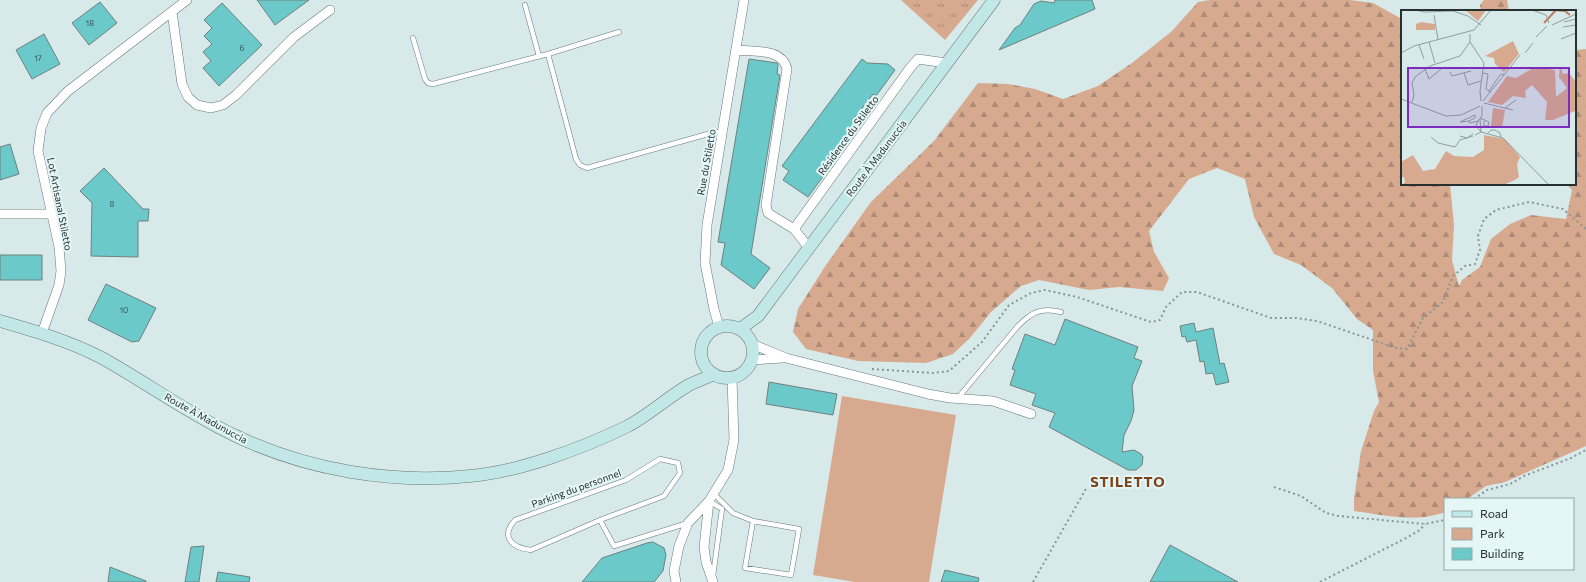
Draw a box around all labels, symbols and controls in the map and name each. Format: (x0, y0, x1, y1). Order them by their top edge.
inset map (1401, 10, 1576, 185)
house number: 18 (86, 18, 94, 28)
house number: 6 (240, 43, 245, 53)
house number: 17 (34, 53, 42, 63)
street label: Résidence du Stiletto (815, 93, 881, 177)
street label: Route À Madunuccia (843, 117, 909, 199)
street label: Rue du Stiletto (694, 128, 718, 196)
street label: Lot Artisanal Stiletto (45, 156, 75, 252)
house number: 8 (110, 199, 115, 209)
house number: 10 (120, 305, 128, 315)
street label: Route À Madunuccia (162, 390, 250, 446)
street label: Parking du personnel (529, 466, 623, 510)
district label: STILETTO (1090, 473, 1166, 490)
legend (1444, 498, 1574, 570)
text: Road (1480, 506, 1508, 520)
text: Park (1480, 526, 1506, 540)
text: Building (1480, 546, 1524, 560)

